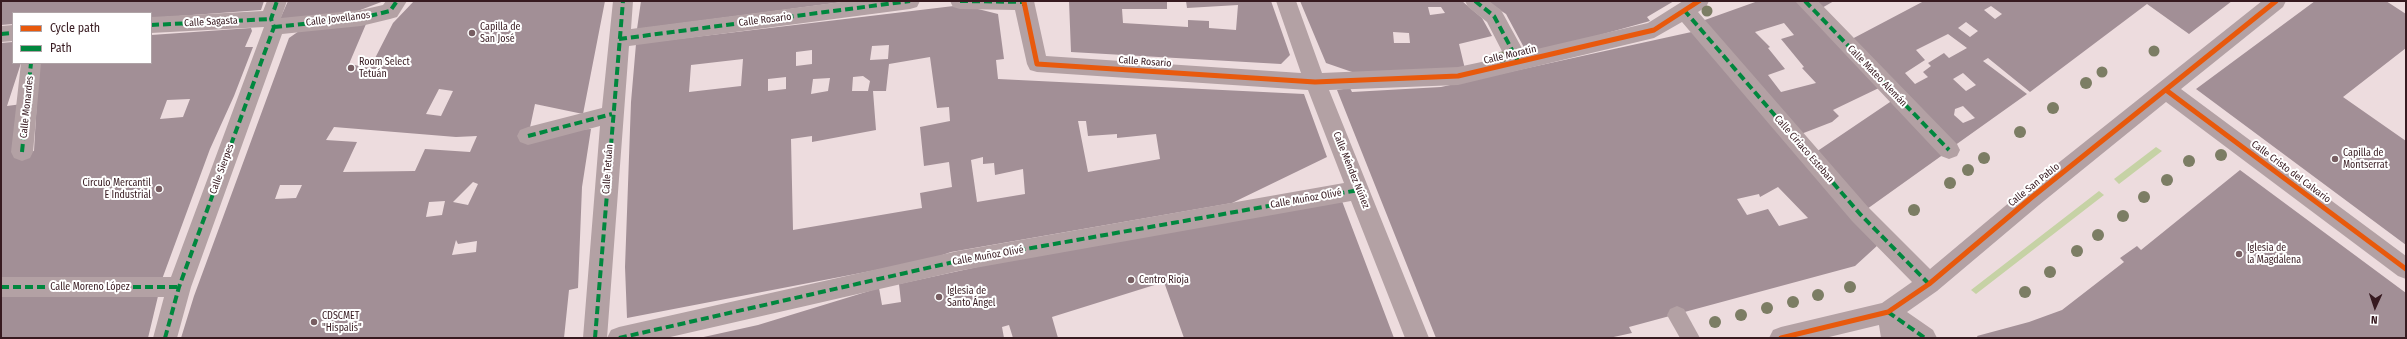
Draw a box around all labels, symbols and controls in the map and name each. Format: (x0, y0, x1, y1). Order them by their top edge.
street label: Calle Jovellanos (305, 9, 371, 29)
street label: Calle Rosario (738, 11, 792, 29)
legend (12, 12, 152, 64)
street label: Calle Sagasta (184, 15, 238, 29)
text: Cycle path (50, 21, 100, 35)
place label: Capilla de San José (480, 21, 520, 44)
marker: Capilla de San José (467, 28, 477, 38)
text: Path (50, 41, 72, 55)
street label: Calle Moratín (1482, 43, 1538, 67)
street label: Calle Mateo Alemán (1845, 43, 1909, 109)
street label: Calle Rosario (1118, 54, 1172, 70)
place label: Room Select Tetuán (359, 56, 410, 80)
marker: Room Select Tetuán (346, 63, 356, 73)
street label: Calle Monardes (18, 75, 36, 139)
street label: Calle Ciriaco Esteban (1772, 113, 1836, 185)
street label: Calle Méndez Núñez (1330, 130, 1372, 210)
street label: Calle Cristo del Calvario (2249, 138, 2333, 206)
street label: Calle Sierpes (207, 142, 237, 196)
street label: Calle Tetuán (600, 144, 616, 194)
place label: Capilla de Montserrat (2343, 147, 2388, 170)
marker: Capilla de Montserrat (2330, 154, 2340, 164)
street label: Calle San Pablo (2006, 161, 2062, 209)
place label: Circulo Mercantil E Industrial (83, 177, 151, 200)
marker: Circulo Mercantil E Industrial (154, 184, 164, 194)
street label: Calle Muñoz Olivé (1269, 187, 1343, 211)
place label: Iglesia de la Magdalena (2247, 242, 2301, 266)
street label: Calle Muñoz Olivé (951, 244, 1025, 268)
marker: Iglesia de la Magdalena (2234, 249, 2244, 259)
place label: Centro Rioja (1139, 274, 1189, 286)
marker: Centro Rioja (1126, 275, 1136, 285)
street label: Calle Moreno López (50, 281, 130, 293)
place label: Iglesia de Santo Ángel (947, 285, 996, 308)
north arrow (2355, 287, 2395, 327)
marker: Iglesia de Santo Ángel (934, 292, 944, 302)
place label: CDSCMET "Hispalis" (322, 310, 362, 334)
text: N (2371, 313, 2378, 326)
marker: CDSCMET "Hispalis" (309, 317, 319, 327)

